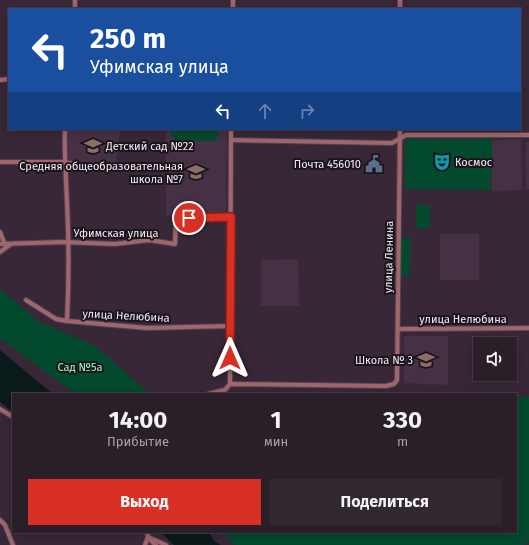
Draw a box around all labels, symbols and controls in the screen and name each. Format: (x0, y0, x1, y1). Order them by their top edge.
text: 250 m (90, 22, 166, 55)
icon: left (24, 24, 76, 76)
text: Уфимская улица (90, 56, 229, 78)
icon: left (212, 100, 234, 122)
icon: ahead (254, 100, 276, 122)
icon: right (296, 100, 318, 122)
school or university icon: Детский сад №22 (83, 136, 103, 156)
place label: Детский сад №22 (105, 140, 194, 153)
theatre icon: Космос (432, 152, 452, 172)
public building icon: Почта 456010 (364, 154, 384, 174)
place label: Космос (455, 156, 492, 169)
place label: Почта 456010 (294, 158, 361, 171)
place label: Средняя общеобразовательная школа №7 (19, 160, 183, 186)
school or university icon: Средняя общеобразовательная школа №7 (186, 162, 206, 182)
pin (172, 201, 206, 235)
icon: arrive (178, 207, 200, 229)
street label: улица Ленина (382, 221, 396, 293)
street label: Уфимская улица (74, 227, 158, 240)
street label: улица Нелюбина (82, 307, 170, 325)
street label: улица Нелюбина (419, 313, 507, 326)
position arrow (209, 337, 251, 379)
map controls (473, 337, 517, 381)
button: sound (473, 337, 517, 381)
school or university icon: Школа № 3 (416, 350, 436, 370)
place label: Школа № 3 (355, 354, 413, 367)
park label: Сад №5а (58, 361, 102, 374)
text: 14:00 (109, 406, 167, 434)
text: 1 (270, 406, 282, 434)
text: 330 (383, 406, 422, 434)
text: Прибытие (107, 434, 169, 449)
text: мин (264, 434, 288, 449)
text: m (397, 434, 408, 449)
button: Выход (28, 479, 261, 525)
button: Поделиться (269, 479, 501, 525)

